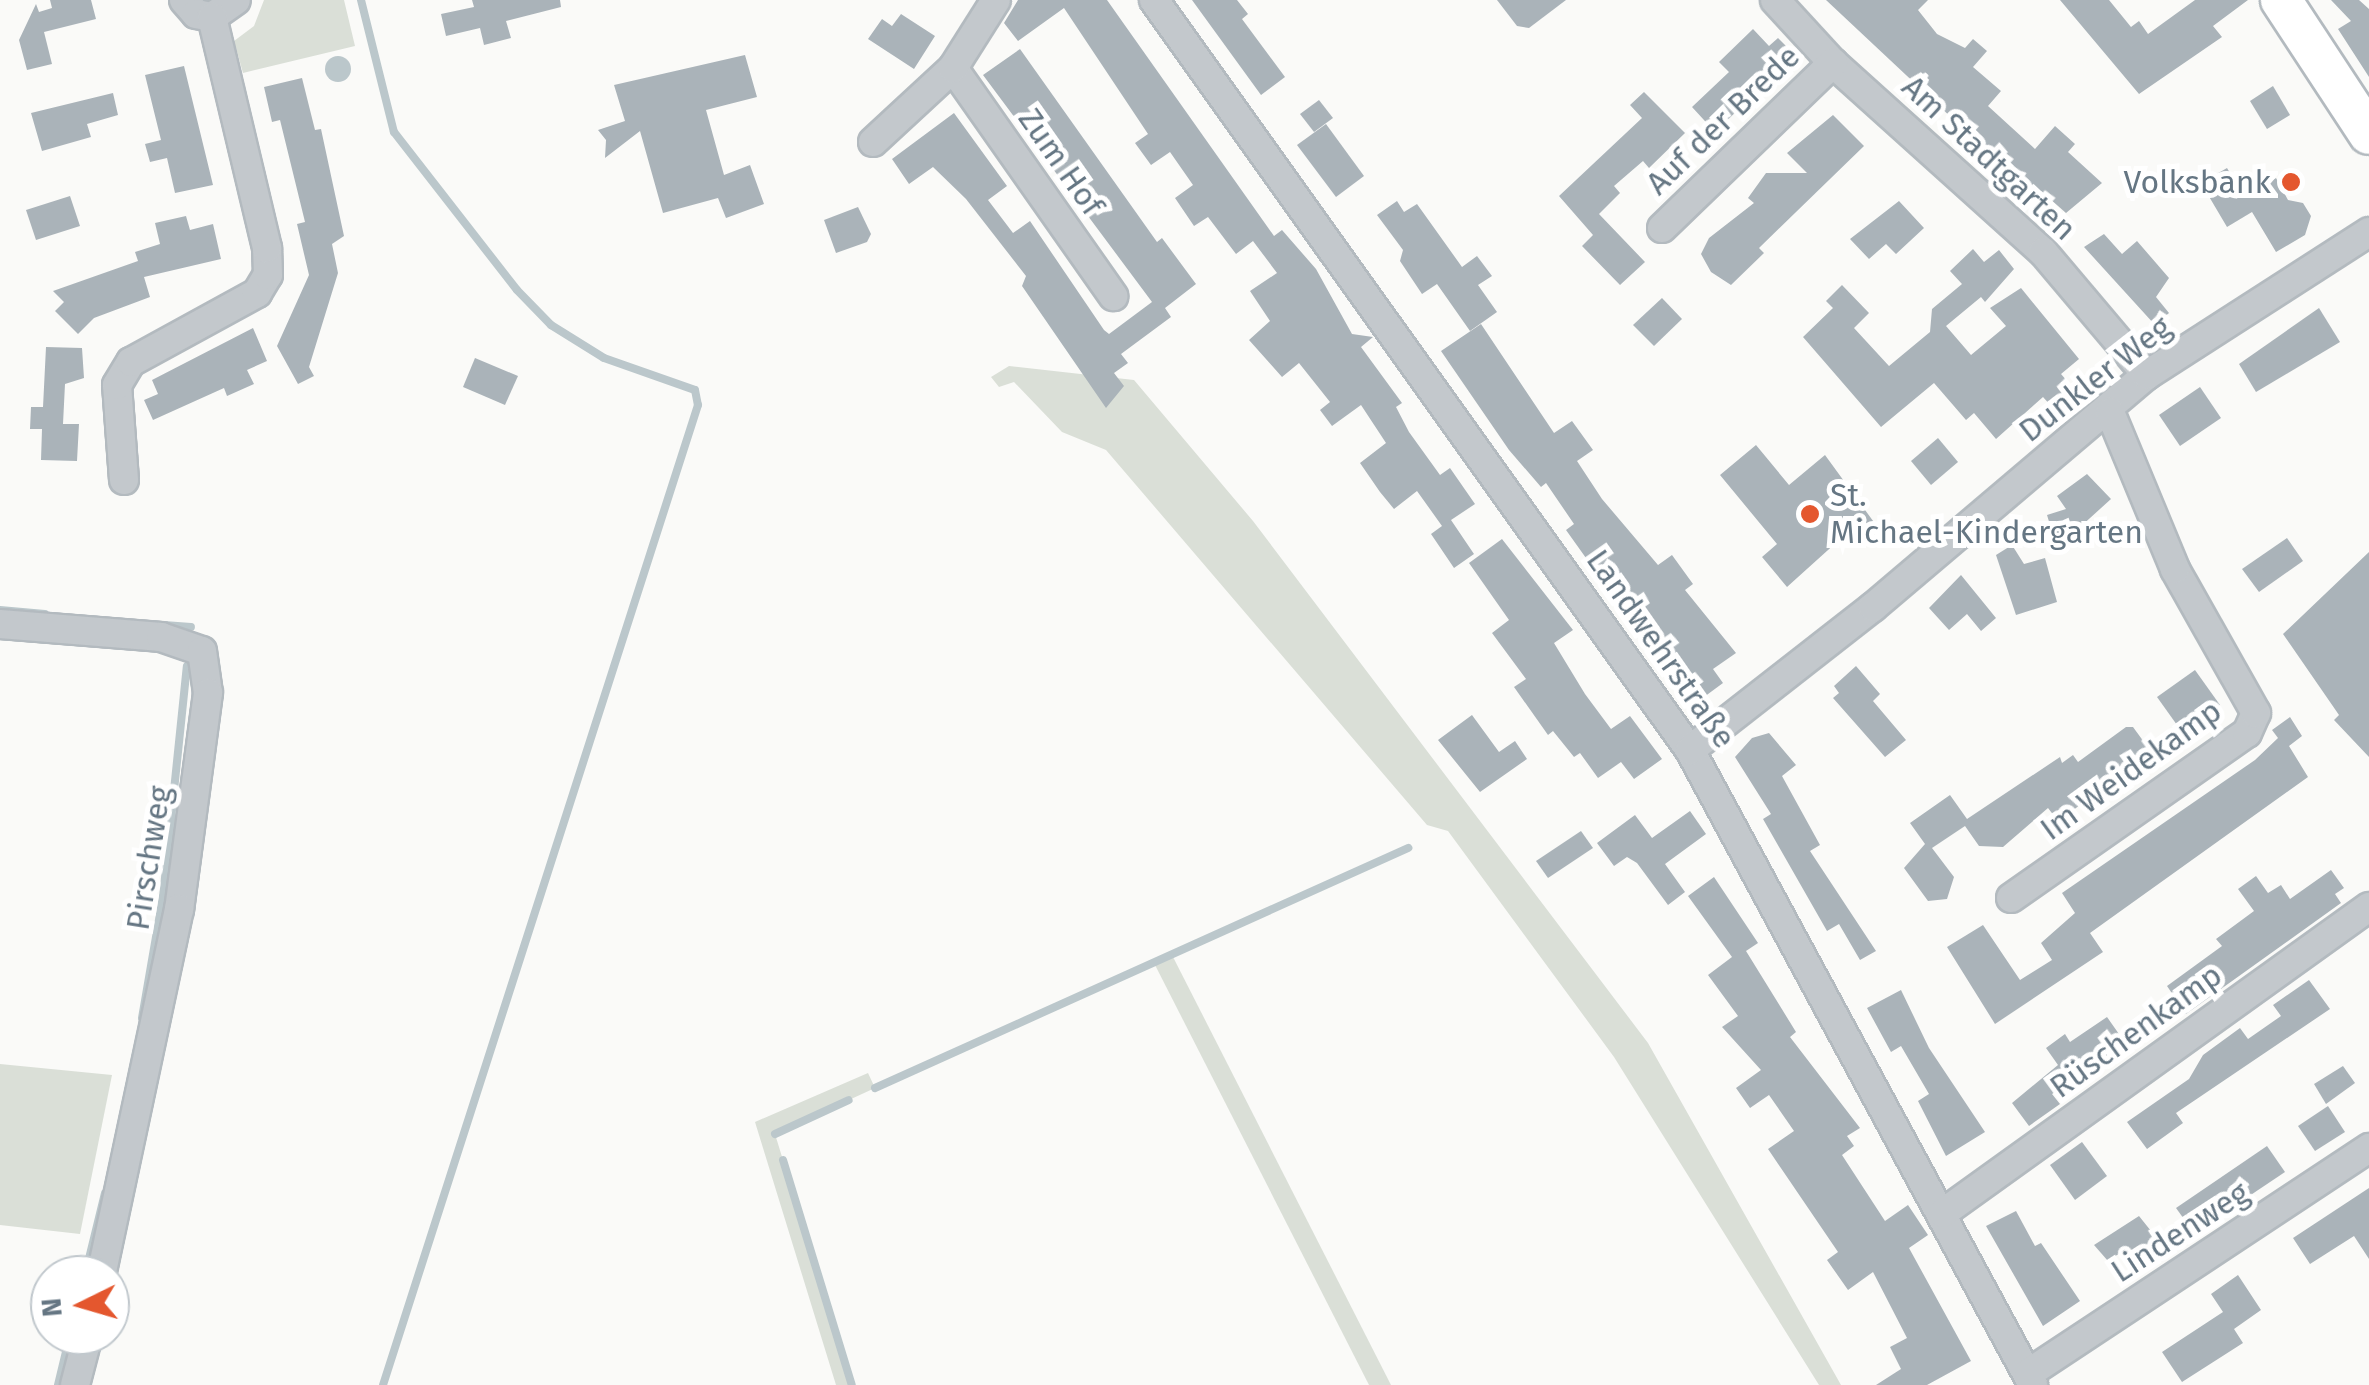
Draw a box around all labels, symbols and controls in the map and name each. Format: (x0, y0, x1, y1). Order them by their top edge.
street label: Auf der Brede (1638, 37, 1808, 203)
street label: Am Stadtgarten (1894, 68, 2084, 248)
street label: Zum Hof (1010, 101, 1112, 223)
place label: Volksbank (2124, 163, 2271, 201)
marker: Volksbank (2280, 171, 2302, 193)
street label: Dunkler Weg (2011, 308, 2179, 450)
place label: St. Michael-Kindergarten (1830, 477, 2143, 552)
marker: St. Michael-Kindergarten (1799, 503, 1821, 525)
street label: Landwehrstraße (1578, 542, 1744, 756)
street label: Im Weidekamp (2033, 692, 2229, 848)
street label: Pirschweg (119, 783, 179, 933)
street label: Rüschenkamp (2043, 956, 2229, 1106)
street label: Lindenweg (2104, 1173, 2256, 1291)
north arrow (30, 1255, 130, 1355)
text: N (34, 1297, 69, 1318)

